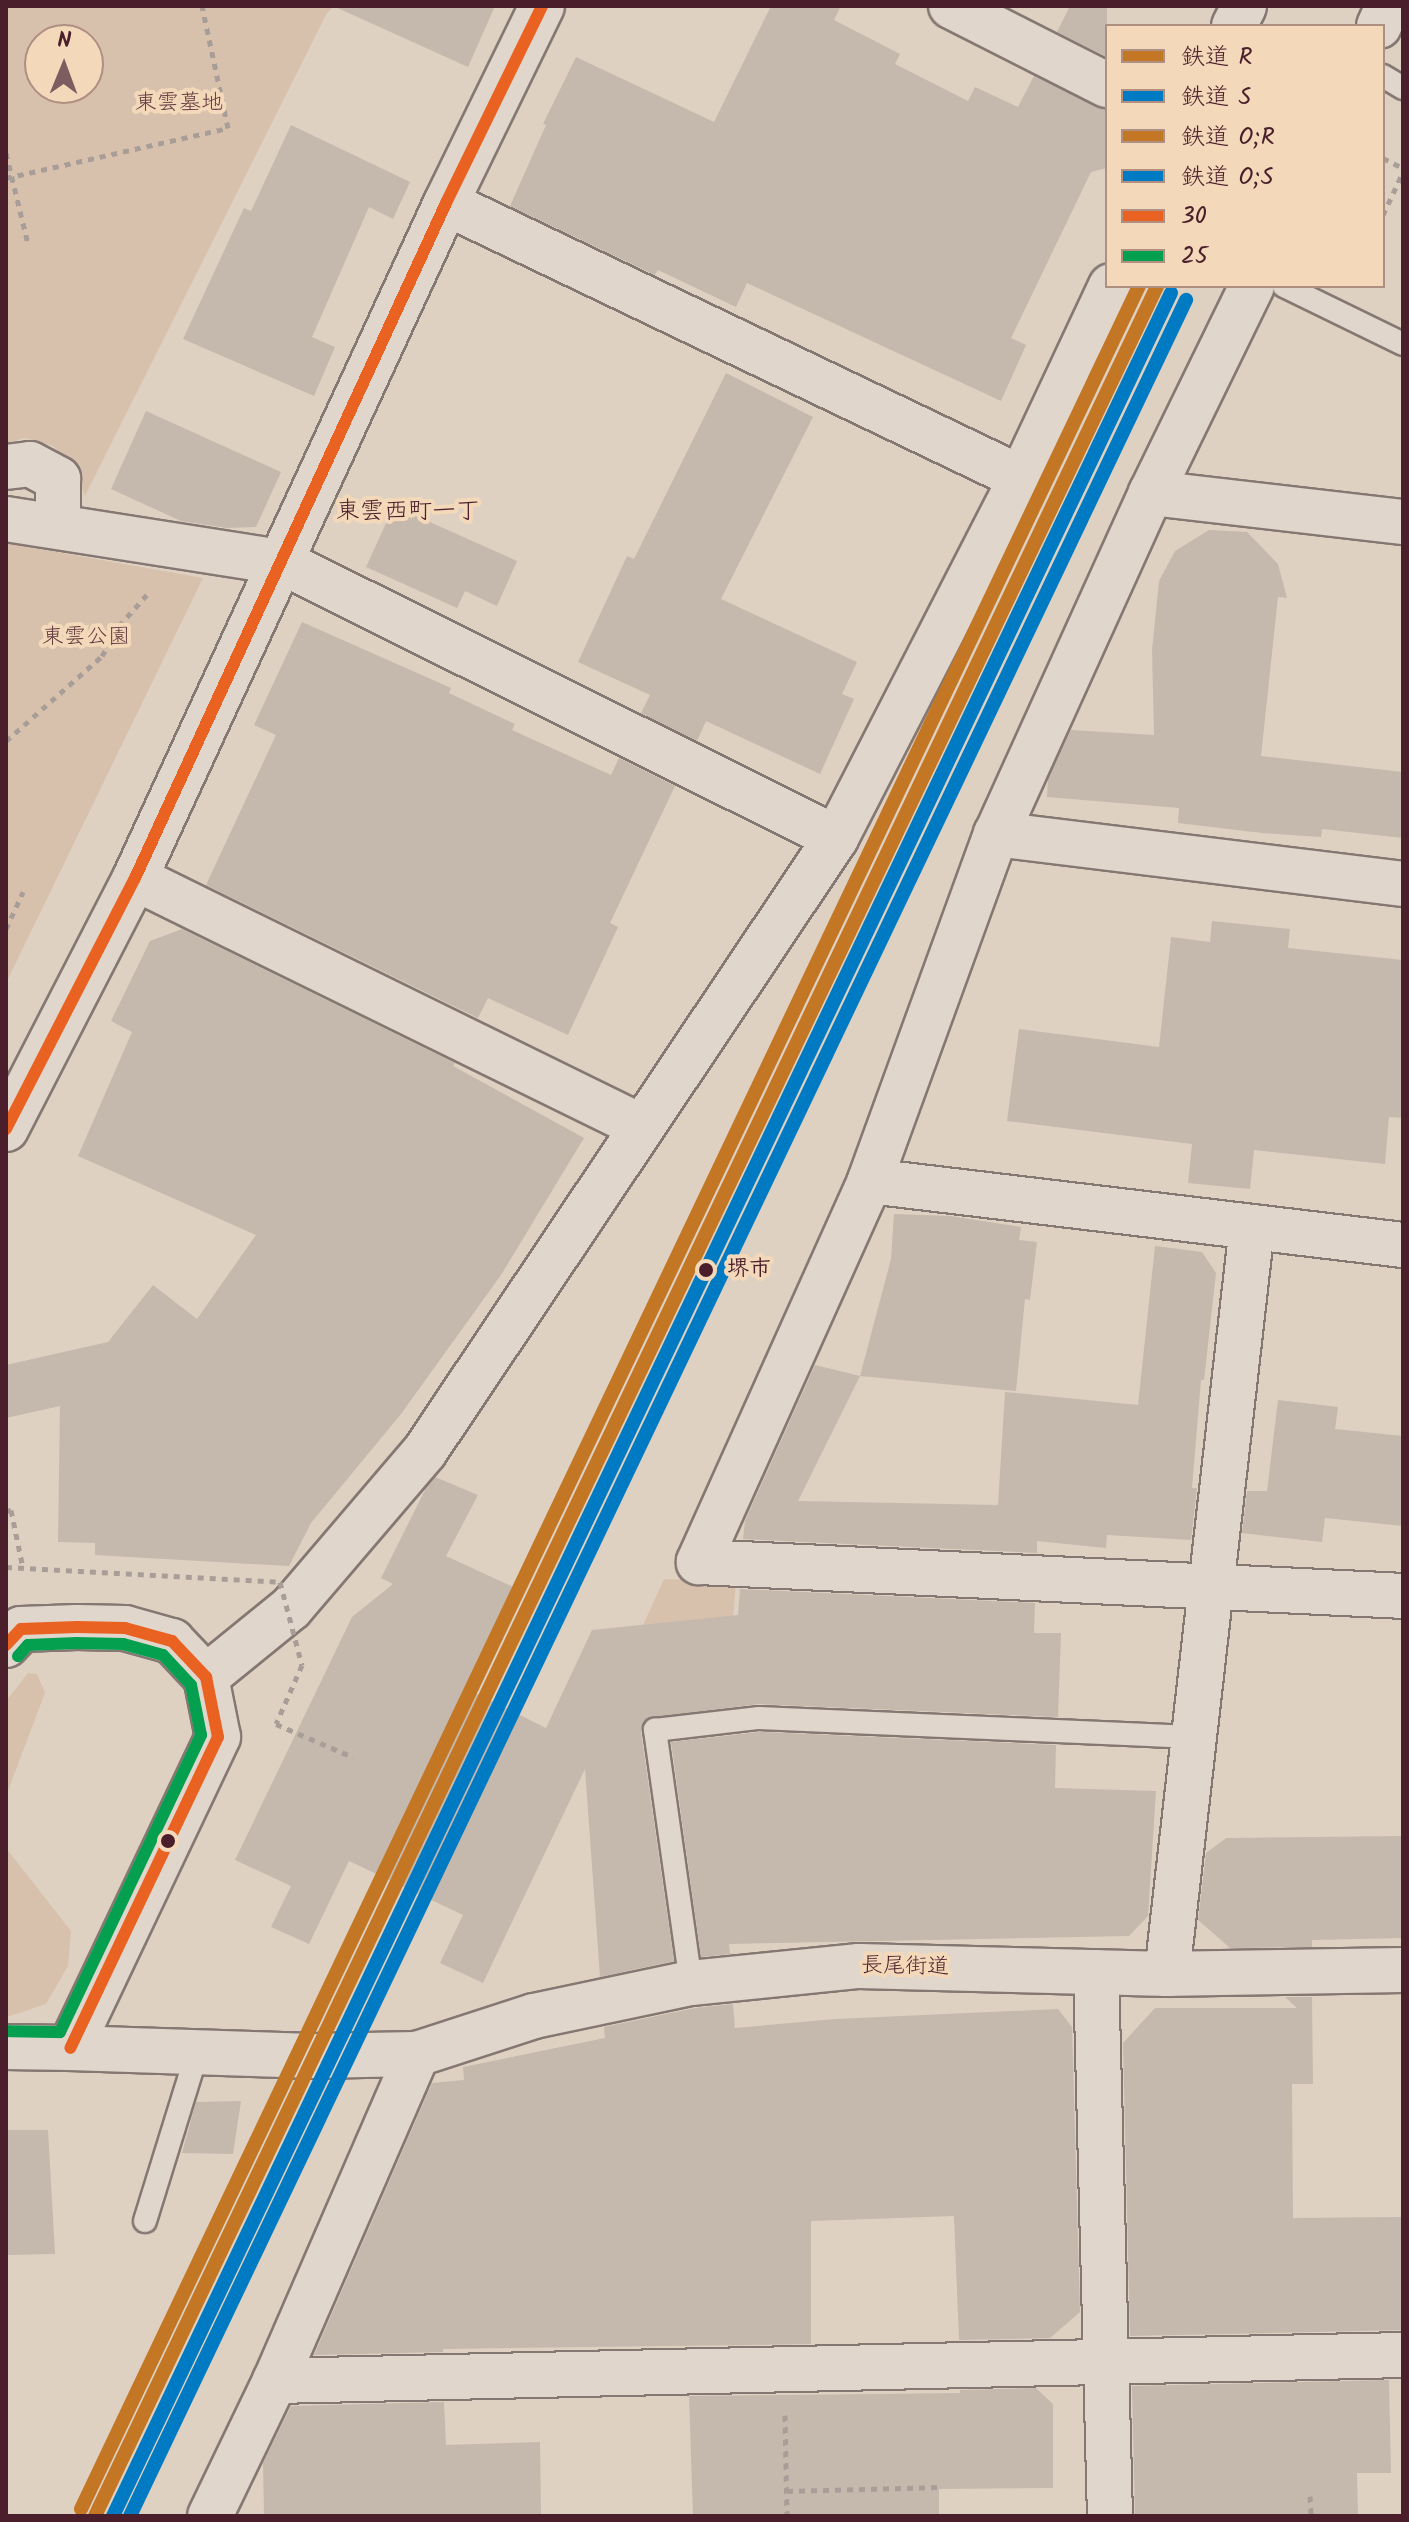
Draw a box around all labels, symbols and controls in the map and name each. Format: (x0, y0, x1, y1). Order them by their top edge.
north arrow (24, 24, 104, 104)
text: N (57, 24, 72, 59)
legend (1105, 24, 1385, 288)
text: 鉄道 R (1181, 38, 1253, 77)
text: 鉄道 S (1181, 78, 1251, 117)
park label: 東雲墓地 (135, 91, 223, 117)
text: 鉄道 O;R (1181, 118, 1275, 157)
text: 鉄道 O;S (1181, 158, 1273, 197)
text: 30 (1181, 197, 1207, 236)
text: 25 (1181, 237, 1208, 276)
district label: 東雲西町一丁 (336, 498, 480, 526)
park label: 東雲公園 (42, 625, 130, 651)
marker: 堺市 (692, 1256, 720, 1284)
place label: 堺市 (727, 1257, 771, 1283)
unlabelled marker (160, 1833, 176, 1849)
street label: 長尾街道 (861, 1953, 949, 1981)

